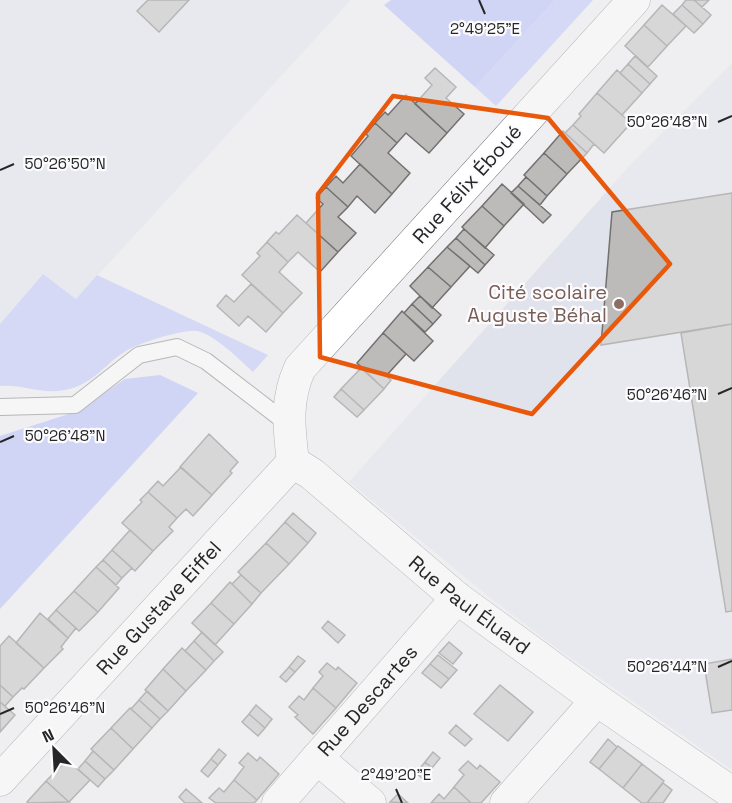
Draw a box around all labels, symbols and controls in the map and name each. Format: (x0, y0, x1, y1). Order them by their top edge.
text: 2°49'25"E (450, 19, 520, 38)
text: 50°26'48"N (627, 112, 707, 131)
street label: Rue Félix Éboué (407, 119, 527, 249)
text: 50°26'50"N (24, 154, 106, 173)
place label: Cité scolaire Auguste Béhal (467, 279, 607, 328)
marker: Cité scolaire Auguste Béhal (612, 297, 626, 311)
text: 50°26'46"N (627, 385, 707, 404)
text: 50°26'48"N (25, 426, 105, 445)
street label: Rue Gustave Eiffel (90, 536, 227, 680)
street label: Rue Paul Éluard (403, 549, 536, 660)
street label: Rue Descartes (312, 639, 423, 762)
text: 50°26'44"N (627, 657, 707, 676)
text: 50°26'46"N (25, 698, 105, 717)
north arrow (24, 719, 84, 779)
text: N (39, 724, 57, 748)
text: 2°49'20"E (361, 765, 431, 784)

